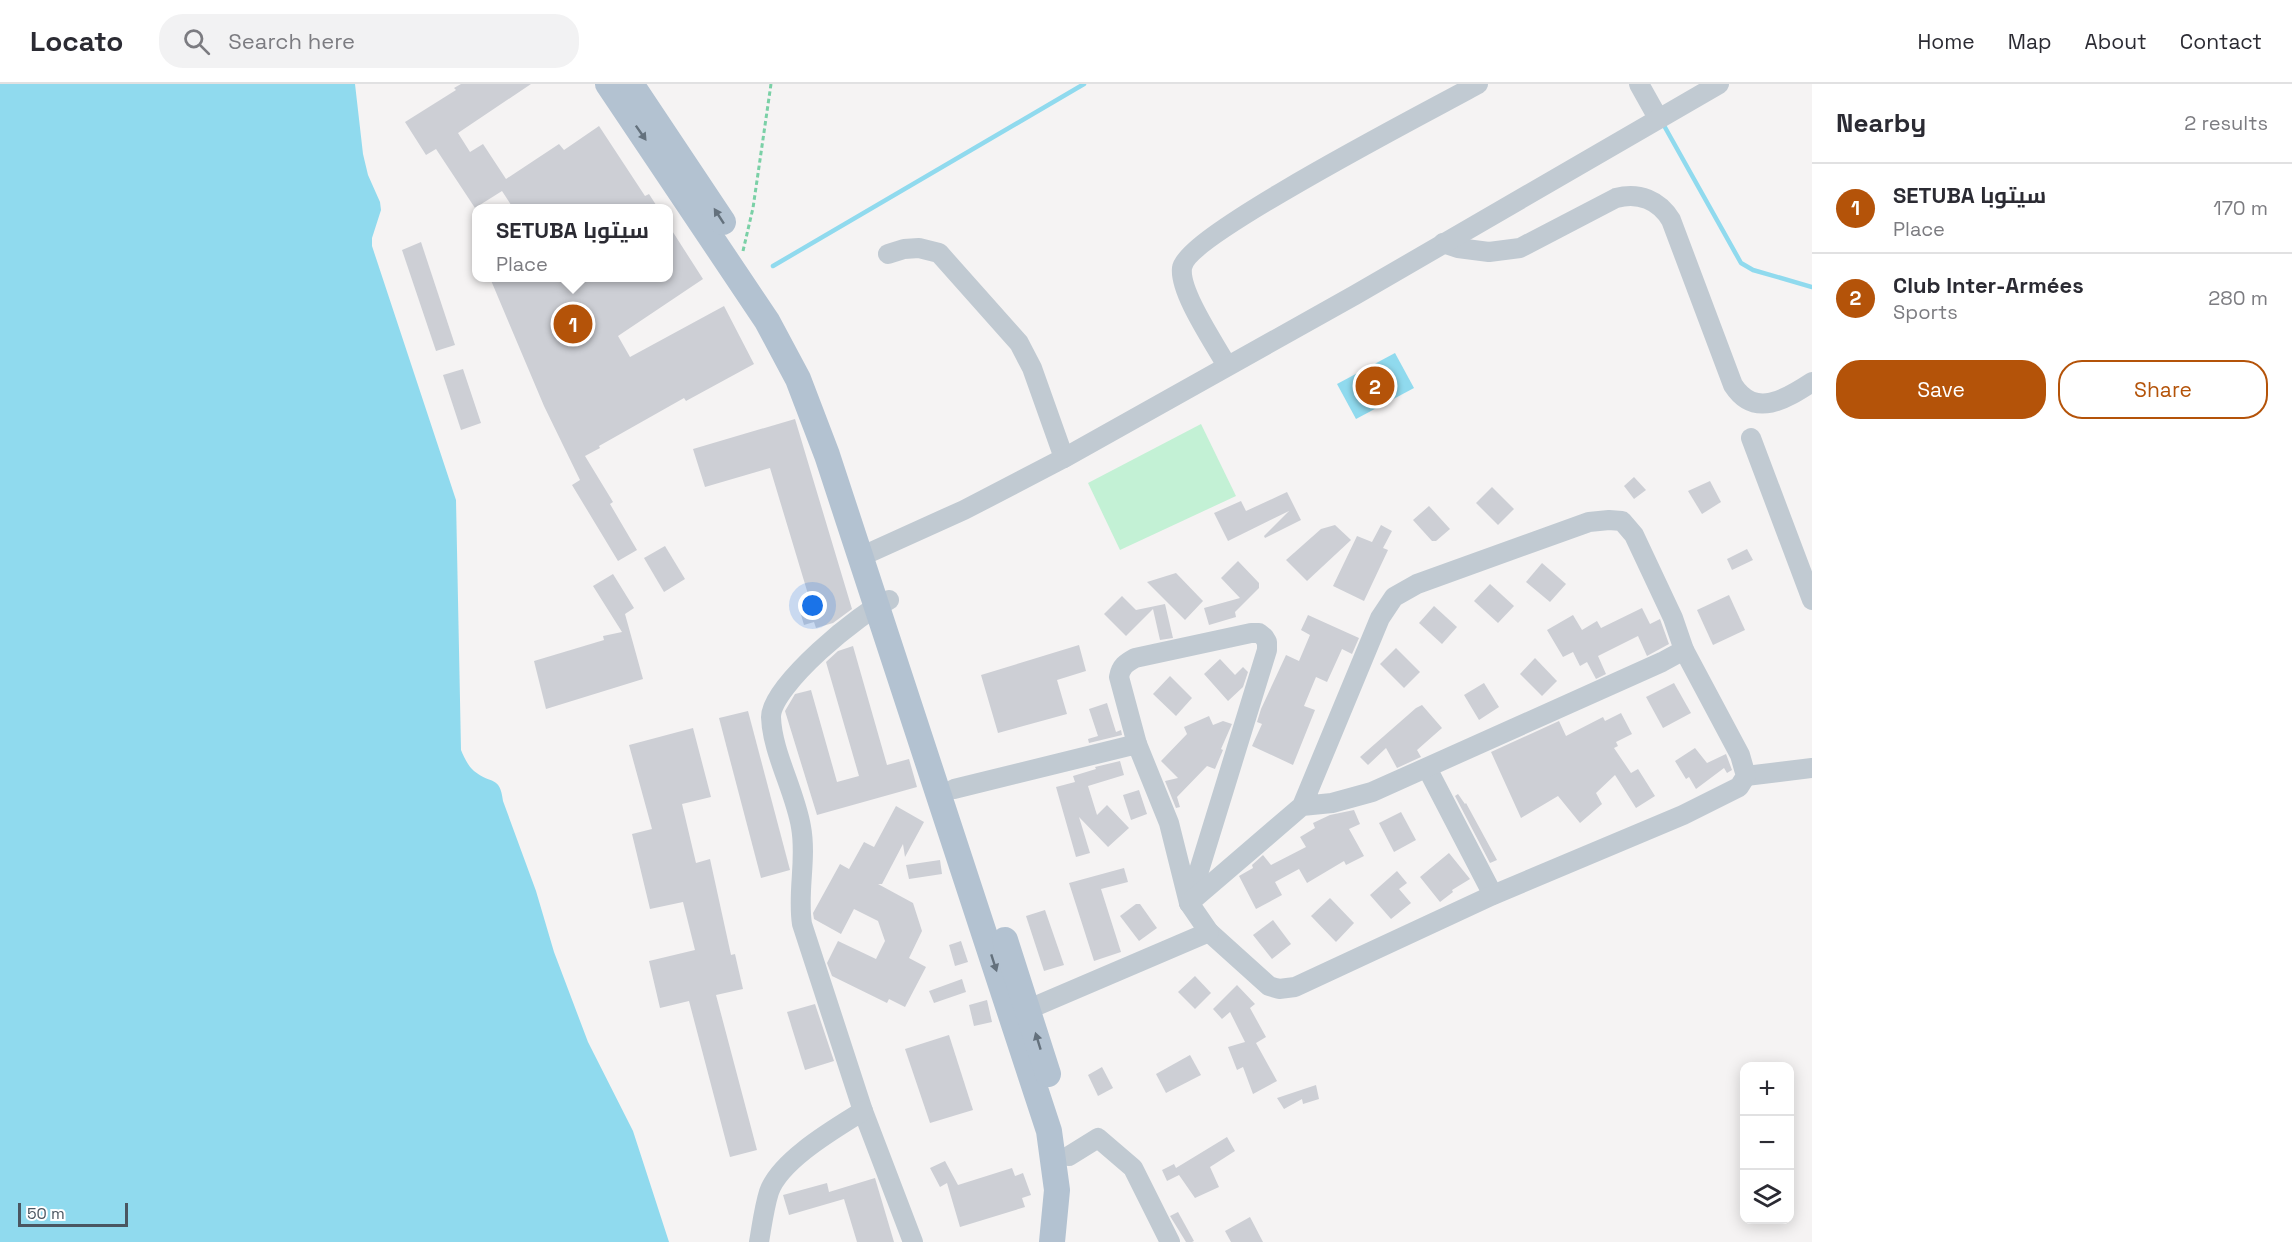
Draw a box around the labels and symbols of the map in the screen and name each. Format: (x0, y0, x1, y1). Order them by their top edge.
one-way arrow (635, 124, 647, 140)
one-way arrow (714, 208, 725, 224)
pin: 1 (554, 302, 592, 346)
pin: 2 (1356, 364, 1394, 408)
your location (798, 591, 827, 620)
one-way arrow (990, 954, 1000, 972)
one-way arrow (1033, 1032, 1043, 1050)
scale bar (18, 1200, 128, 1228)

